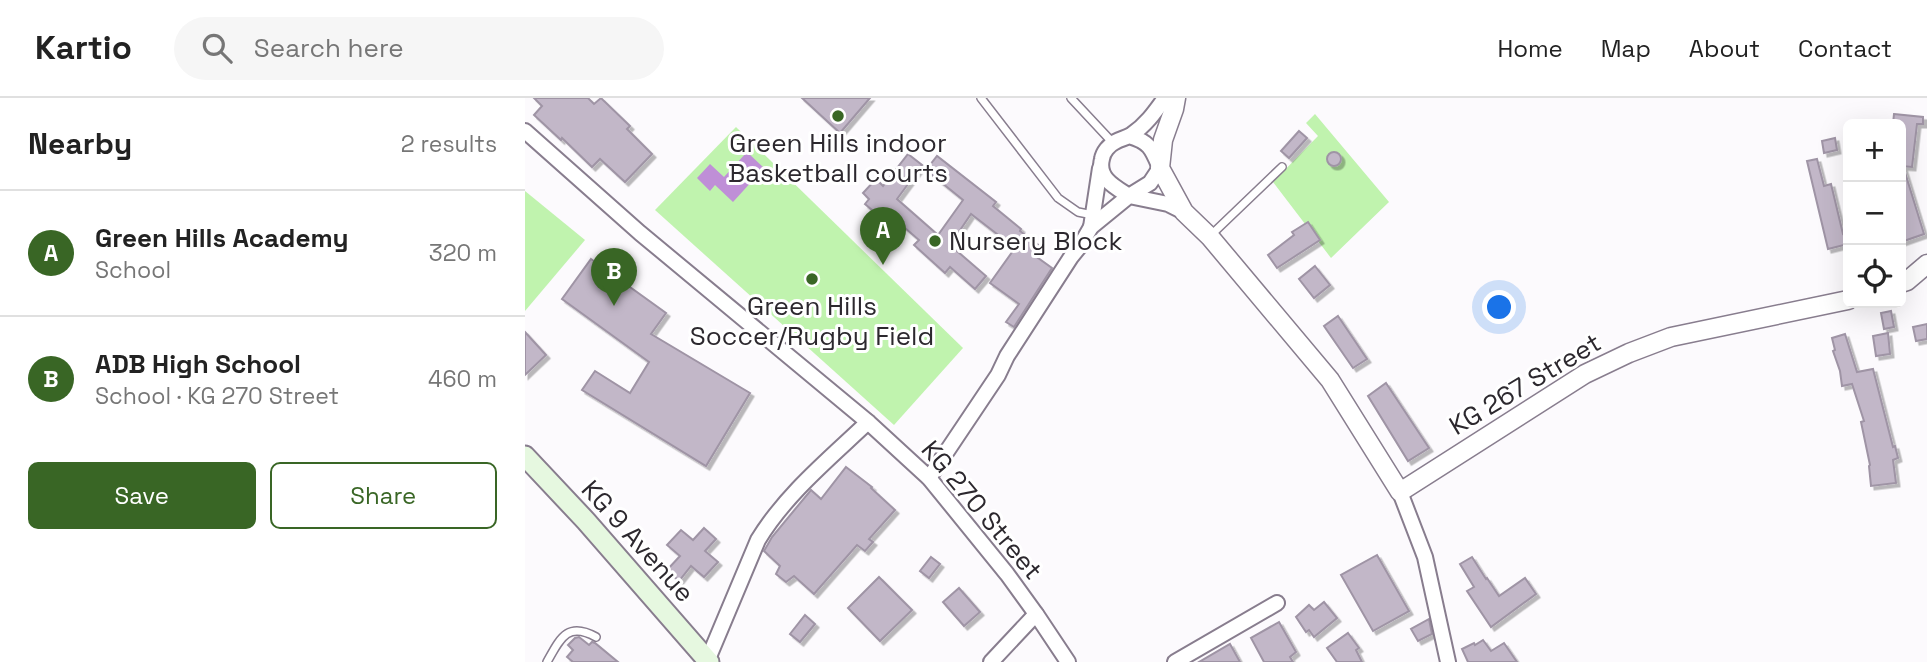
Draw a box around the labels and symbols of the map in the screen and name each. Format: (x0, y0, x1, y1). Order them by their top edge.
marker: Green Hills indoor Basketball courts (830, 108, 846, 124)
place label: Green Hills indoor Basketball courts (728, 126, 948, 190)
pin: A (860, 207, 906, 265)
place label: Nursery Block (949, 224, 1122, 258)
marker: Nursery Block (927, 233, 943, 249)
pin: B (591, 248, 637, 306)
marker: Green Hills Soccer/Rugby Field (804, 271, 820, 287)
place label: Green Hills Soccer/Rugby Field (690, 289, 934, 353)
your location (1482, 290, 1516, 324)
street label: KG 267 Street (1443, 325, 1607, 443)
street label: KG 270 Street (914, 433, 1050, 587)
street label: KG 9 Avenue (574, 473, 702, 609)

